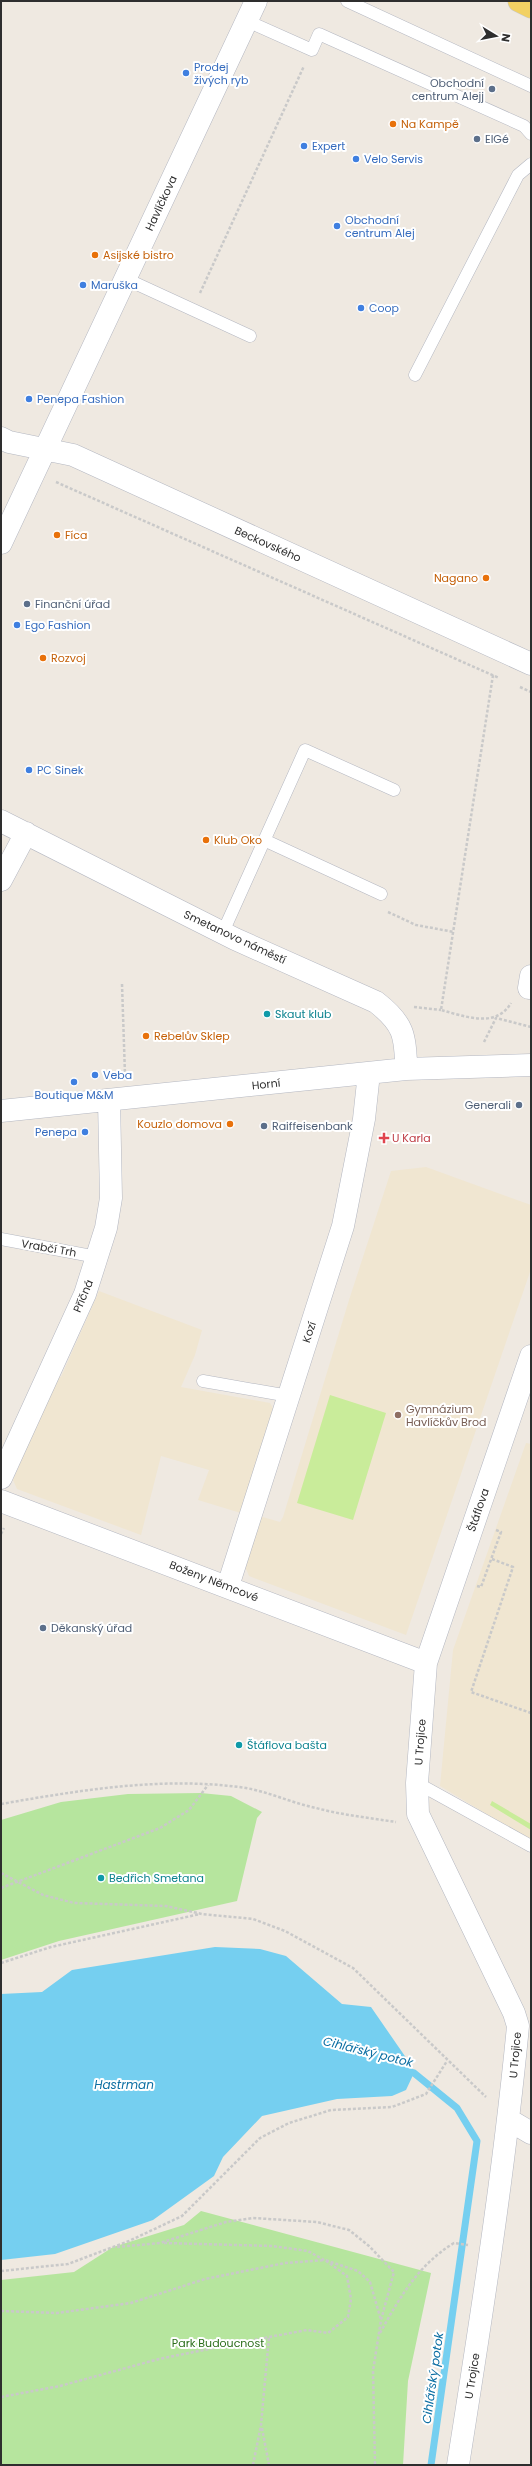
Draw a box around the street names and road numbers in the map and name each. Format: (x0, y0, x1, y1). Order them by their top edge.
street label: Havlíčkova (141, 173, 181, 233)
street label: Beckovského (232, 522, 304, 566)
street label: Smetanovo náměstí (181, 906, 289, 968)
street label: Horní (251, 1075, 281, 1093)
street label: Vrabčí Trh (20, 1235, 78, 1261)
street label: Příčná (69, 1277, 97, 1315)
street label: Kozí (298, 1319, 320, 1345)
street label: Štáflova (463, 1486, 493, 1534)
street label: Boženy Němcové (167, 1557, 261, 1605)
street label: U Trojice (410, 1718, 430, 1766)
street label: U Trojice (505, 2031, 525, 2079)
street label: U Trojice (460, 2352, 484, 2400)

